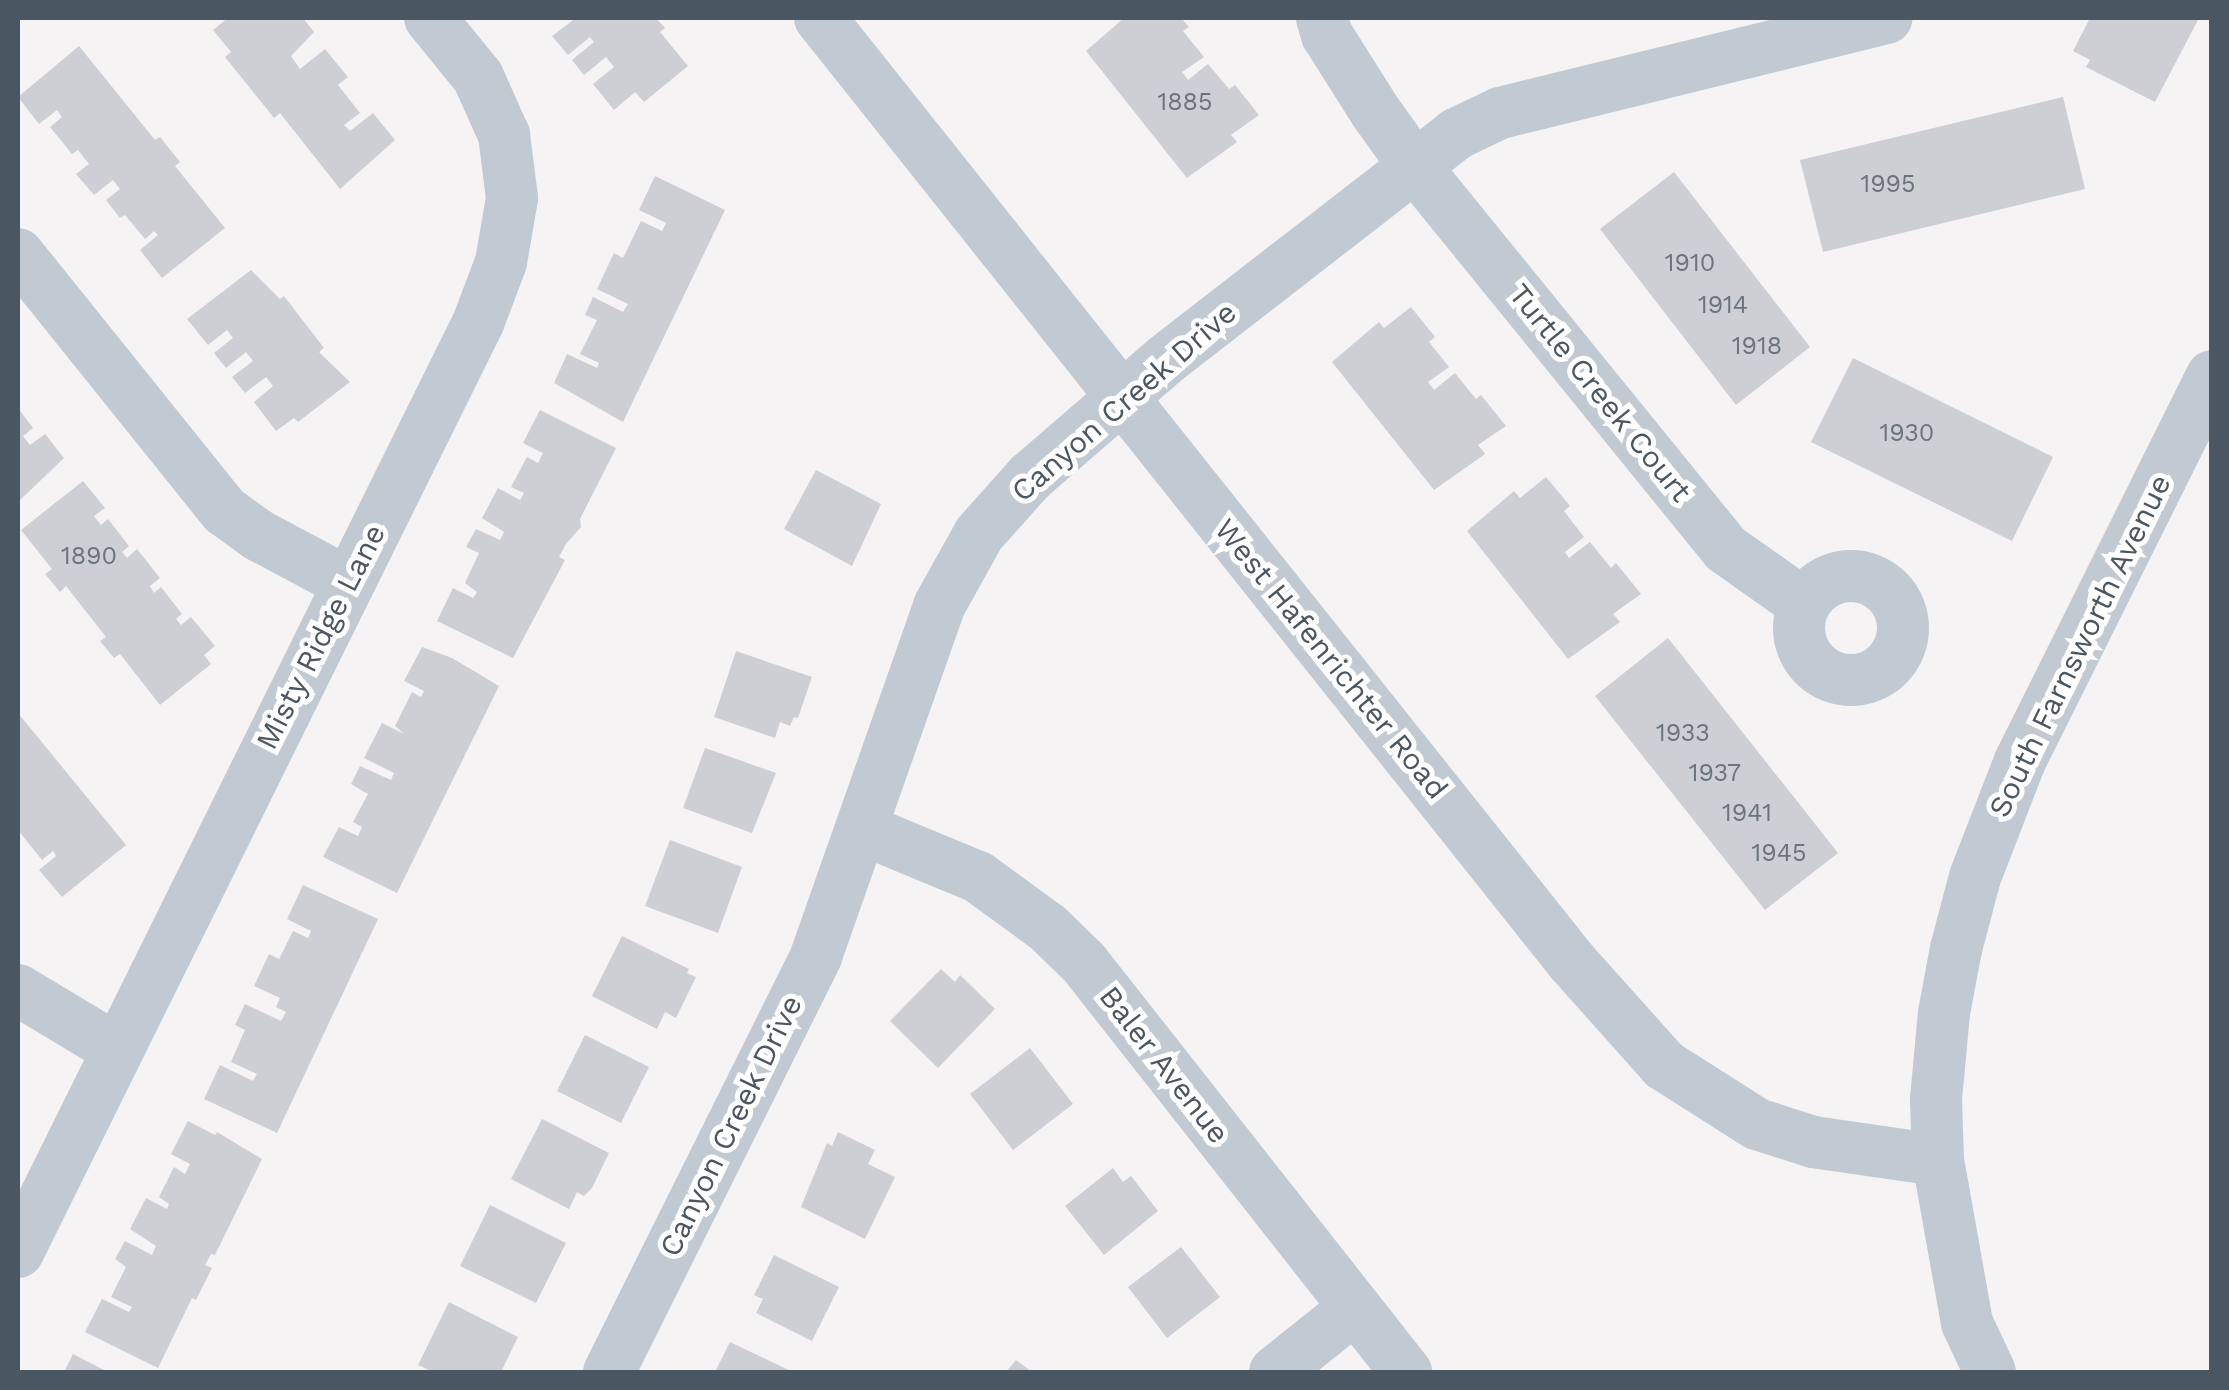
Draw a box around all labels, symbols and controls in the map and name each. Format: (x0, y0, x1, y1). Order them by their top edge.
house number: 1885 (1157, 87, 1213, 117)
house number: 1995 (1860, 169, 1916, 199)
house number: 1910 (1665, 248, 1715, 278)
street label: Turtle Creek Court (1501, 277, 1699, 509)
house number: 1914 (1698, 290, 1748, 320)
street label: Canyon Creek Drive (1004, 294, 1244, 510)
house number: 1918 (1732, 331, 1782, 361)
house number: 1930 (1880, 418, 1934, 448)
street label: South Farnsworth Avenue (1981, 468, 2179, 824)
street label: West Hafenrichter Road (1207, 511, 1455, 807)
street label: Misty Ridge Lane (249, 518, 393, 756)
house number: 1890 (61, 541, 117, 571)
house number: 1933 (1656, 718, 1710, 748)
house number: 1937 (1689, 758, 1741, 788)
house number: 1941 (1722, 798, 1772, 828)
house number: 1945 (1752, 838, 1806, 868)
street label: Baler Avenue (1091, 978, 1237, 1152)
street label: Canyon Creek Drive (652, 989, 810, 1263)

